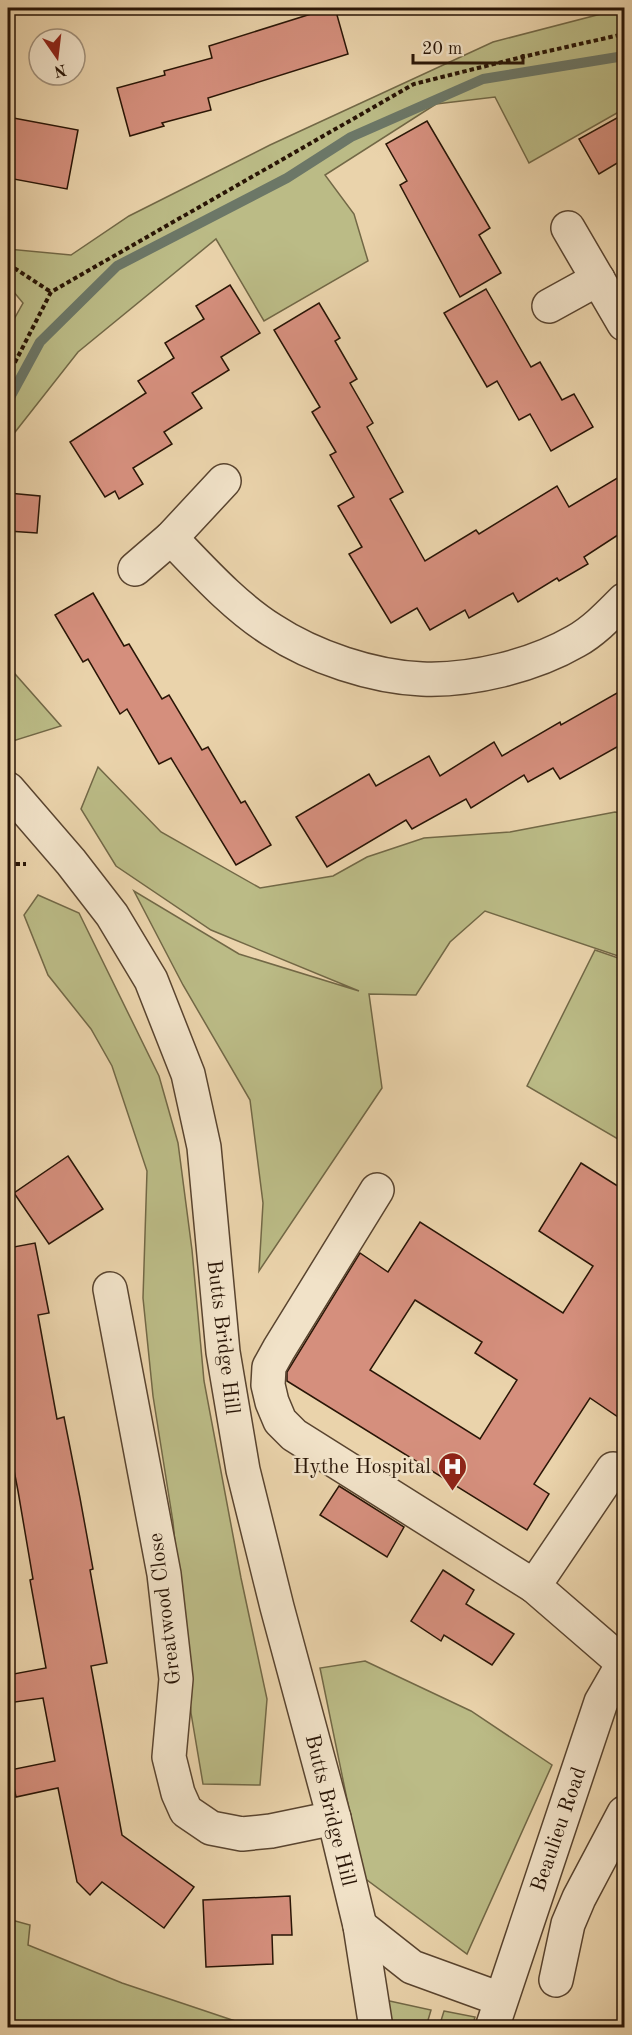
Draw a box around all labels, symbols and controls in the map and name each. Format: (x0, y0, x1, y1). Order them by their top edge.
north arrow (27, 27, 87, 87)
scale bar (413, 27, 522, 65)
text: 20 m (422, 40, 462, 58)
text: N (52, 60, 68, 79)
street label: Butts Bridge Hill (203, 1259, 242, 1416)
hospital icon: Hythe Hospital (436, 1450, 468, 1492)
place label: Hythe Hospital (293, 1457, 431, 1478)
street label: Greatwood Close (146, 1532, 185, 1686)
street label: Butts Bridge Hill (301, 1732, 359, 1889)
street label: Beaulieu Road (528, 1764, 591, 1895)

